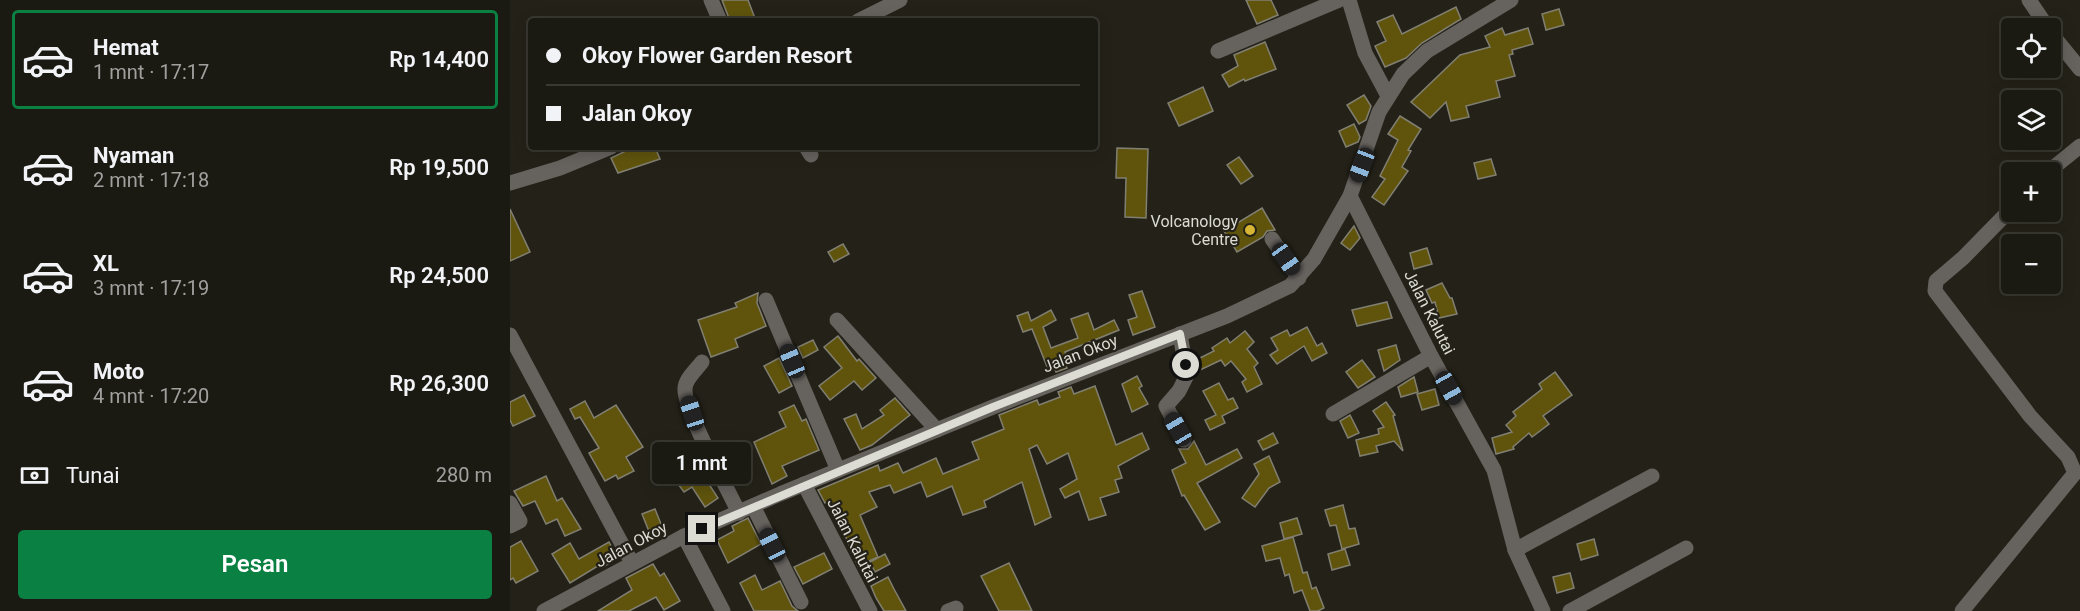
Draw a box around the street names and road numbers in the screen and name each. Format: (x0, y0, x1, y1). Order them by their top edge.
street label: Jalan Kalutai (1400, 267, 1459, 358)
street label: Jalan Okoy (1040, 330, 1121, 376)
street label: Jalan Kalutai (823, 495, 882, 586)
street label: Jalan Okoy (592, 517, 671, 571)

